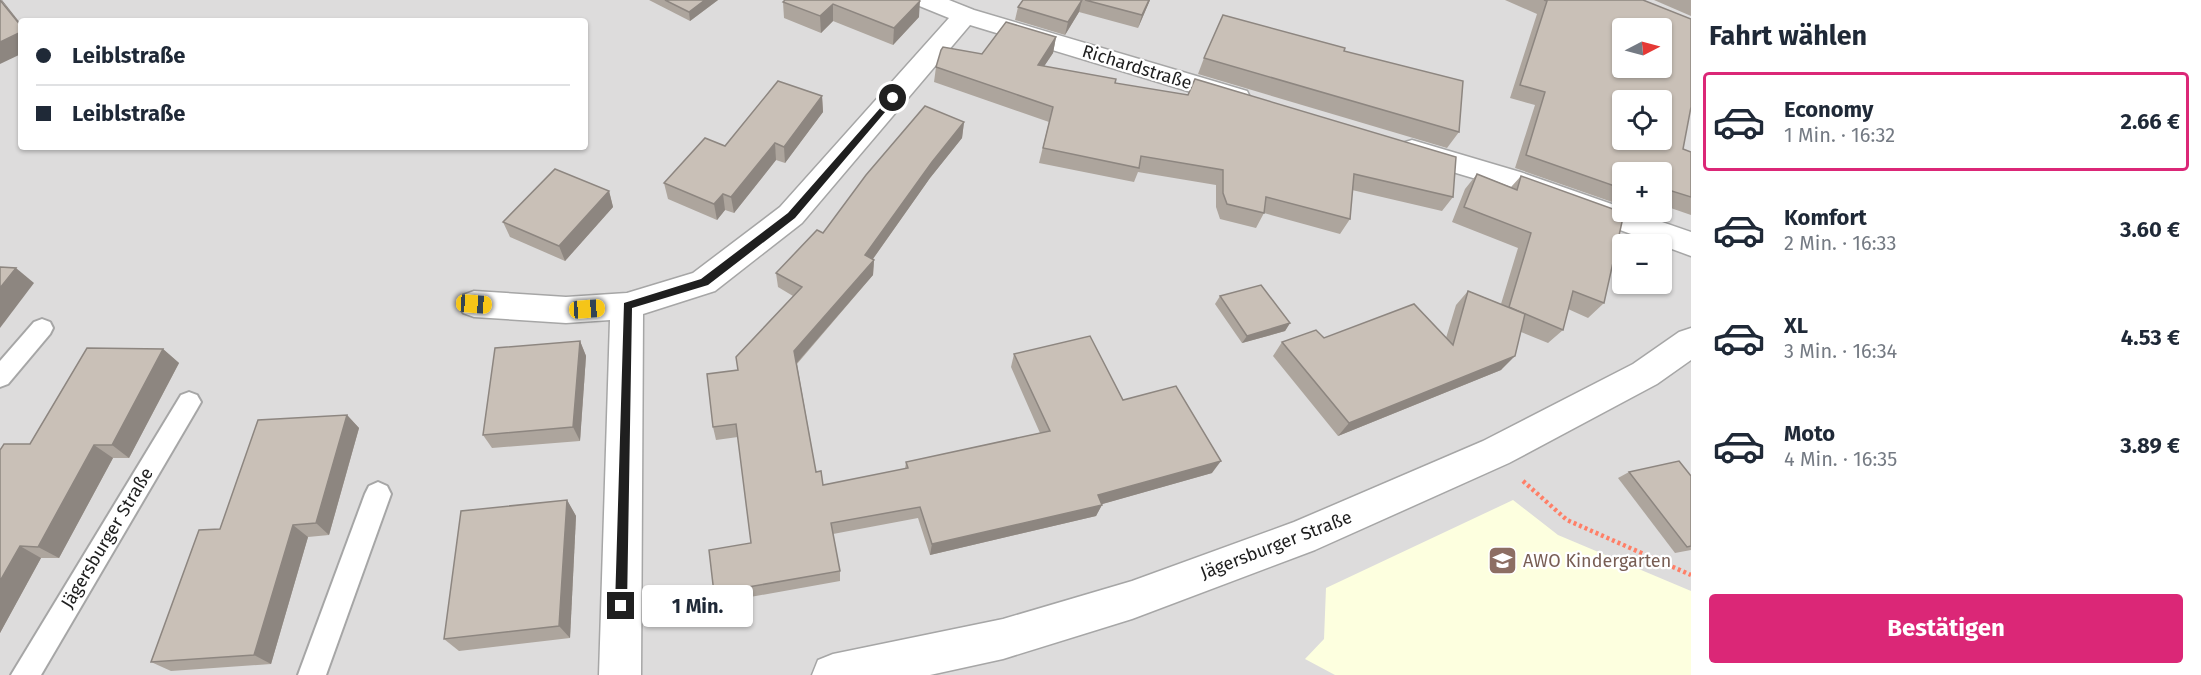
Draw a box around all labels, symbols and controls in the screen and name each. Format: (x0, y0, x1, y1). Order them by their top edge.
north arrow (1612, 18, 1672, 78)
map controls (1612, 18, 1672, 294)
text: Fahrt wählen (1709, 20, 1867, 52)
street label: Richardstraße (1079, 40, 1195, 94)
text: Leiblstraße (72, 42, 185, 69)
route start (879, 84, 906, 111)
button: locate (1612, 90, 1672, 150)
icon: car (1712, 95, 1766, 149)
text: Economy (1784, 96, 1873, 123)
text: Leiblstraße (72, 100, 185, 127)
text: 2.66 € (2121, 108, 2180, 135)
text: 1 Min. · 16:32 (1784, 123, 1895, 147)
button: + (1612, 162, 1672, 222)
icon: car (1712, 203, 1766, 257)
text: Komfort (1784, 204, 1867, 231)
text: 3.60 € (2120, 216, 2180, 243)
text: 2 Min. · 16:33 (1784, 231, 1897, 255)
button: − (1612, 234, 1672, 294)
car (455, 294, 493, 314)
car (568, 299, 606, 319)
icon: car (1712, 311, 1766, 365)
text: XL (1784, 312, 1808, 339)
text: 4.53 € (2121, 324, 2180, 351)
text: 3 Min. · 16:34 (1784, 339, 1897, 363)
icon: car (1712, 419, 1766, 473)
text: Moto (1784, 420, 1835, 447)
text: 3.89 € (2120, 432, 2180, 459)
text: 4 Min. · 16:35 (1784, 447, 1897, 471)
street label: Jägersburger Straße (56, 464, 158, 612)
street label: Jägersburger Straße (1197, 506, 1355, 584)
school or university icon: AWO Kindergarten (1486, 545, 1518, 577)
place label: AWO Kindergarten (1523, 550, 1671, 572)
callout: 1 Min. (642, 585, 753, 627)
route end (607, 592, 634, 619)
text: 1 Min. (672, 594, 723, 618)
button: Bestätigen (1709, 594, 2183, 663)

